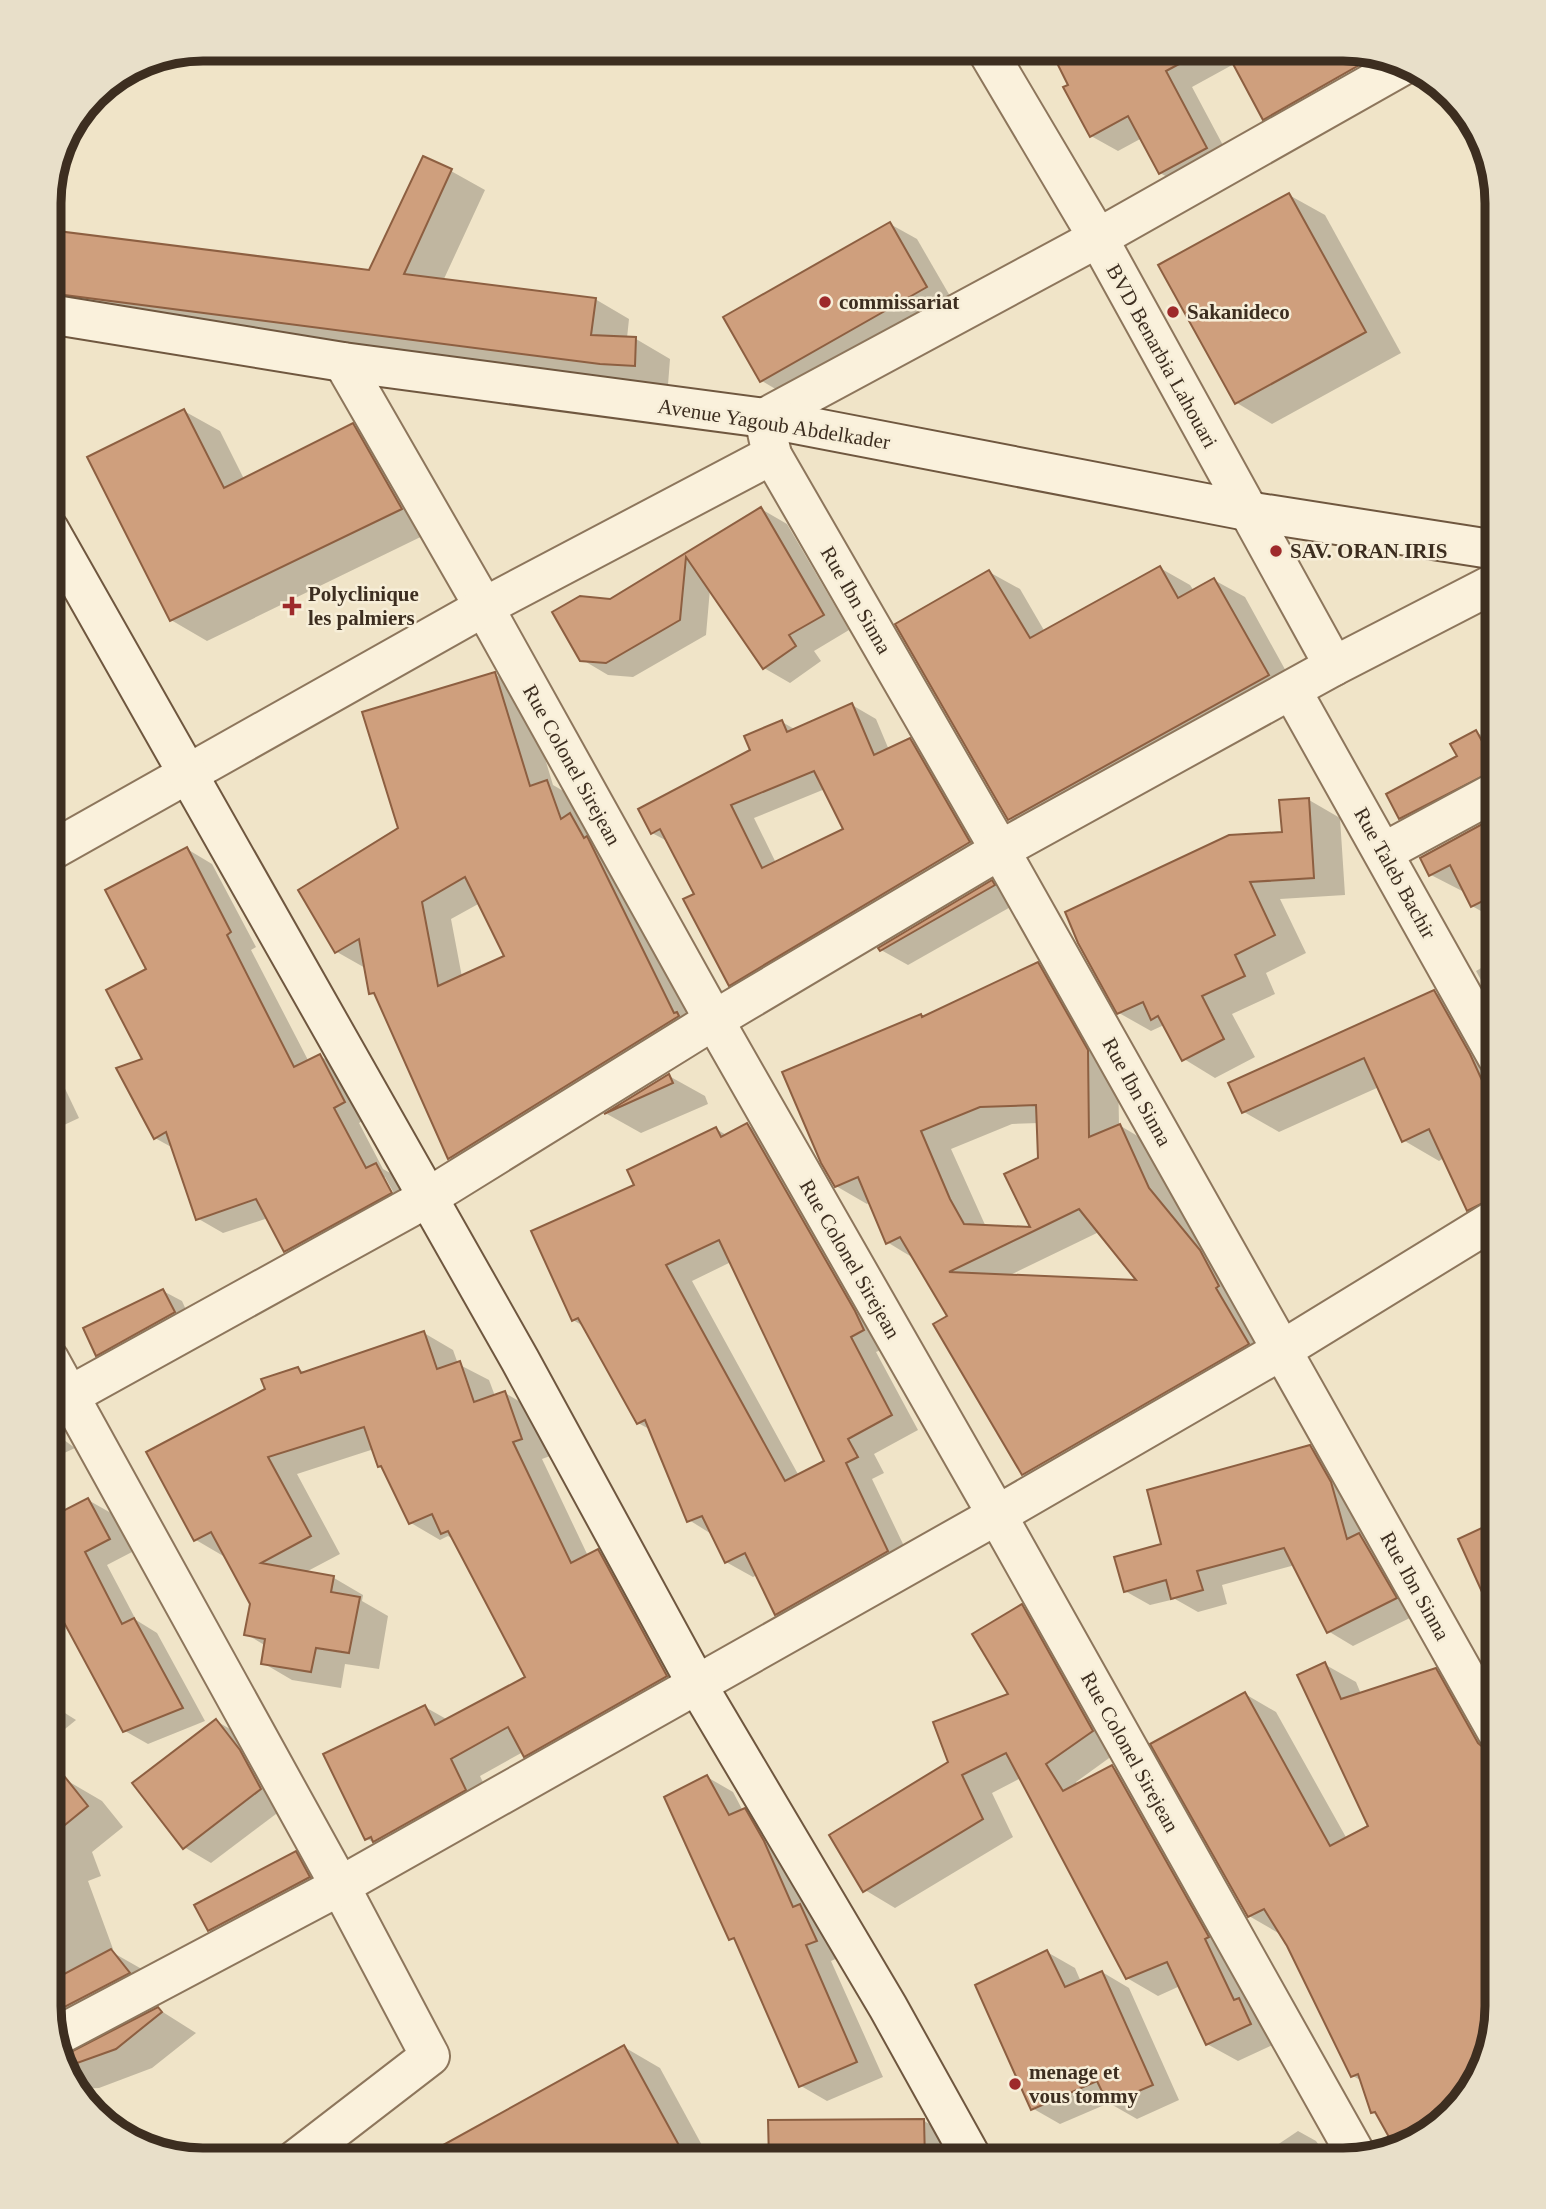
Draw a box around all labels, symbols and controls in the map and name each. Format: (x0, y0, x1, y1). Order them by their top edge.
street label: BVD Benarbia Lahouari (1101, 260, 1223, 452)
place label: commissariat (839, 290, 959, 314)
marker: commissariat (817, 294, 833, 310)
place label: Sakanideco (1187, 300, 1290, 324)
marker: Sakanideco (1165, 304, 1181, 320)
street label: Avenue Yagoub Abdelkader (656, 394, 892, 454)
place label: SAV. ORAN IRIS (1290, 539, 1447, 563)
street label: Rue Ibn Sinna (816, 542, 897, 659)
marker: SAV. ORAN IRIS (1268, 543, 1284, 559)
place label: Polyclinique les palmiers (308, 582, 419, 630)
marker: Polyclinique les palmiers (282, 596, 302, 616)
street label: Rue Colonel Sirejean (518, 681, 626, 850)
street label: Rue Taleb Bachir (1349, 803, 1441, 943)
street label: Rue Ibn Sinna (1097, 1034, 1177, 1151)
street label: Rue Colonel Sirejean (795, 1175, 906, 1343)
street label: Rue Ibn Sinna (1375, 1528, 1455, 1645)
street label: Rue Colonel Sirejean (1076, 1668, 1184, 1837)
place label: menage et vous tommy (1029, 2060, 1139, 2108)
marker: menage et vous tommy (1007, 2076, 1023, 2092)

